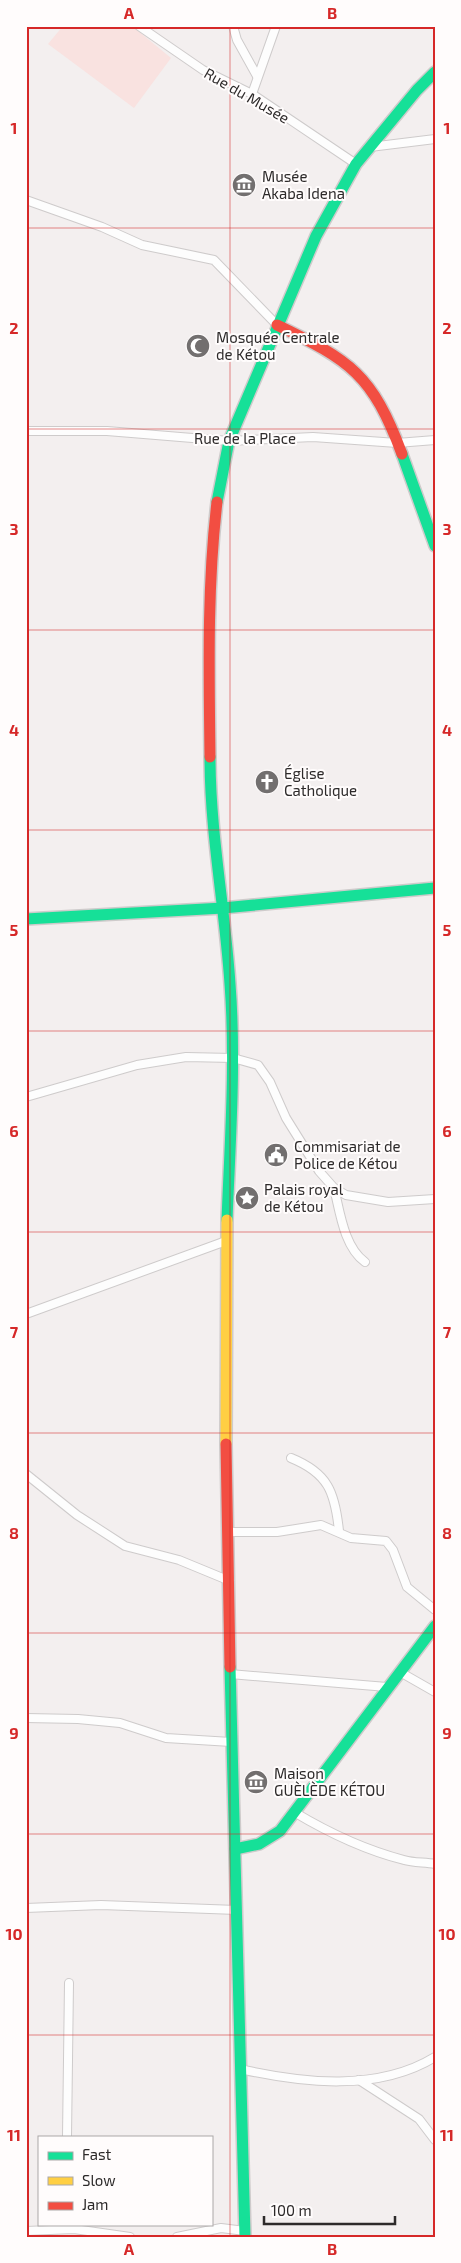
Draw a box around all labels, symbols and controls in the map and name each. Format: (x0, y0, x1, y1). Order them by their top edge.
text: A (124, 3, 135, 22)
text: B (327, 3, 337, 22)
street label: Rue du Musée (201, 63, 293, 127)
text: 1 (11, 118, 17, 137)
text: 1 (444, 118, 450, 137)
place label: Musée Akaba Idena (262, 167, 345, 202)
museum icon: Musée Akaba Idena (231, 172, 257, 198)
text: 2 (9, 318, 19, 337)
text: 2 (442, 318, 452, 337)
place label: Mosquée Centrale de Kétou (216, 328, 340, 363)
mosque icon: Mosquée Centrale de Kétou (185, 333, 211, 359)
street label: Rue de la Place (194, 429, 296, 447)
text: 3 (9, 519, 19, 538)
text: 3 (442, 519, 452, 538)
text: 4 (9, 720, 19, 739)
text: 4 (442, 720, 452, 739)
place label: Église Catholique (284, 764, 357, 799)
church icon: Église Catholique (254, 769, 280, 795)
text: 5 (10, 920, 19, 939)
text: 5 (443, 920, 452, 939)
text: 6 (9, 1121, 19, 1140)
text: 6 (442, 1121, 452, 1140)
place label: Commisariat de Police de Kétou (294, 1137, 401, 1172)
public building icon: Commisariat de Police de Kétou (263, 1142, 289, 1168)
place label: Palais royal de Kétou (264, 1180, 344, 1215)
place icon: Palais royal de Kétou (234, 1185, 260, 1211)
text: 7 (10, 1322, 19, 1341)
text: 7 (443, 1322, 452, 1341)
text: 8 (9, 1523, 19, 1542)
text: 8 (442, 1523, 452, 1542)
text: 9 (9, 1723, 19, 1742)
text: 9 (442, 1723, 452, 1742)
place label: Maison GUÈLÈDE KÉTOU (274, 1764, 385, 1799)
museum icon: Maison GUÈLÈDE KÉTOU (243, 1769, 269, 1795)
text: 10 (5, 1924, 23, 1943)
text: 10 (438, 1924, 456, 1943)
text: 11 (7, 2125, 21, 2144)
text: 11 (440, 2125, 454, 2144)
legend (38, 2136, 212, 2226)
text: Fast (82, 2145, 112, 2163)
text: Slow (82, 2171, 116, 2189)
scale bar (264, 2193, 395, 2225)
text: Jam (82, 2195, 108, 2213)
text: 100 m (271, 2201, 312, 2219)
text: A (124, 2239, 135, 2258)
text: B (327, 2239, 337, 2258)

